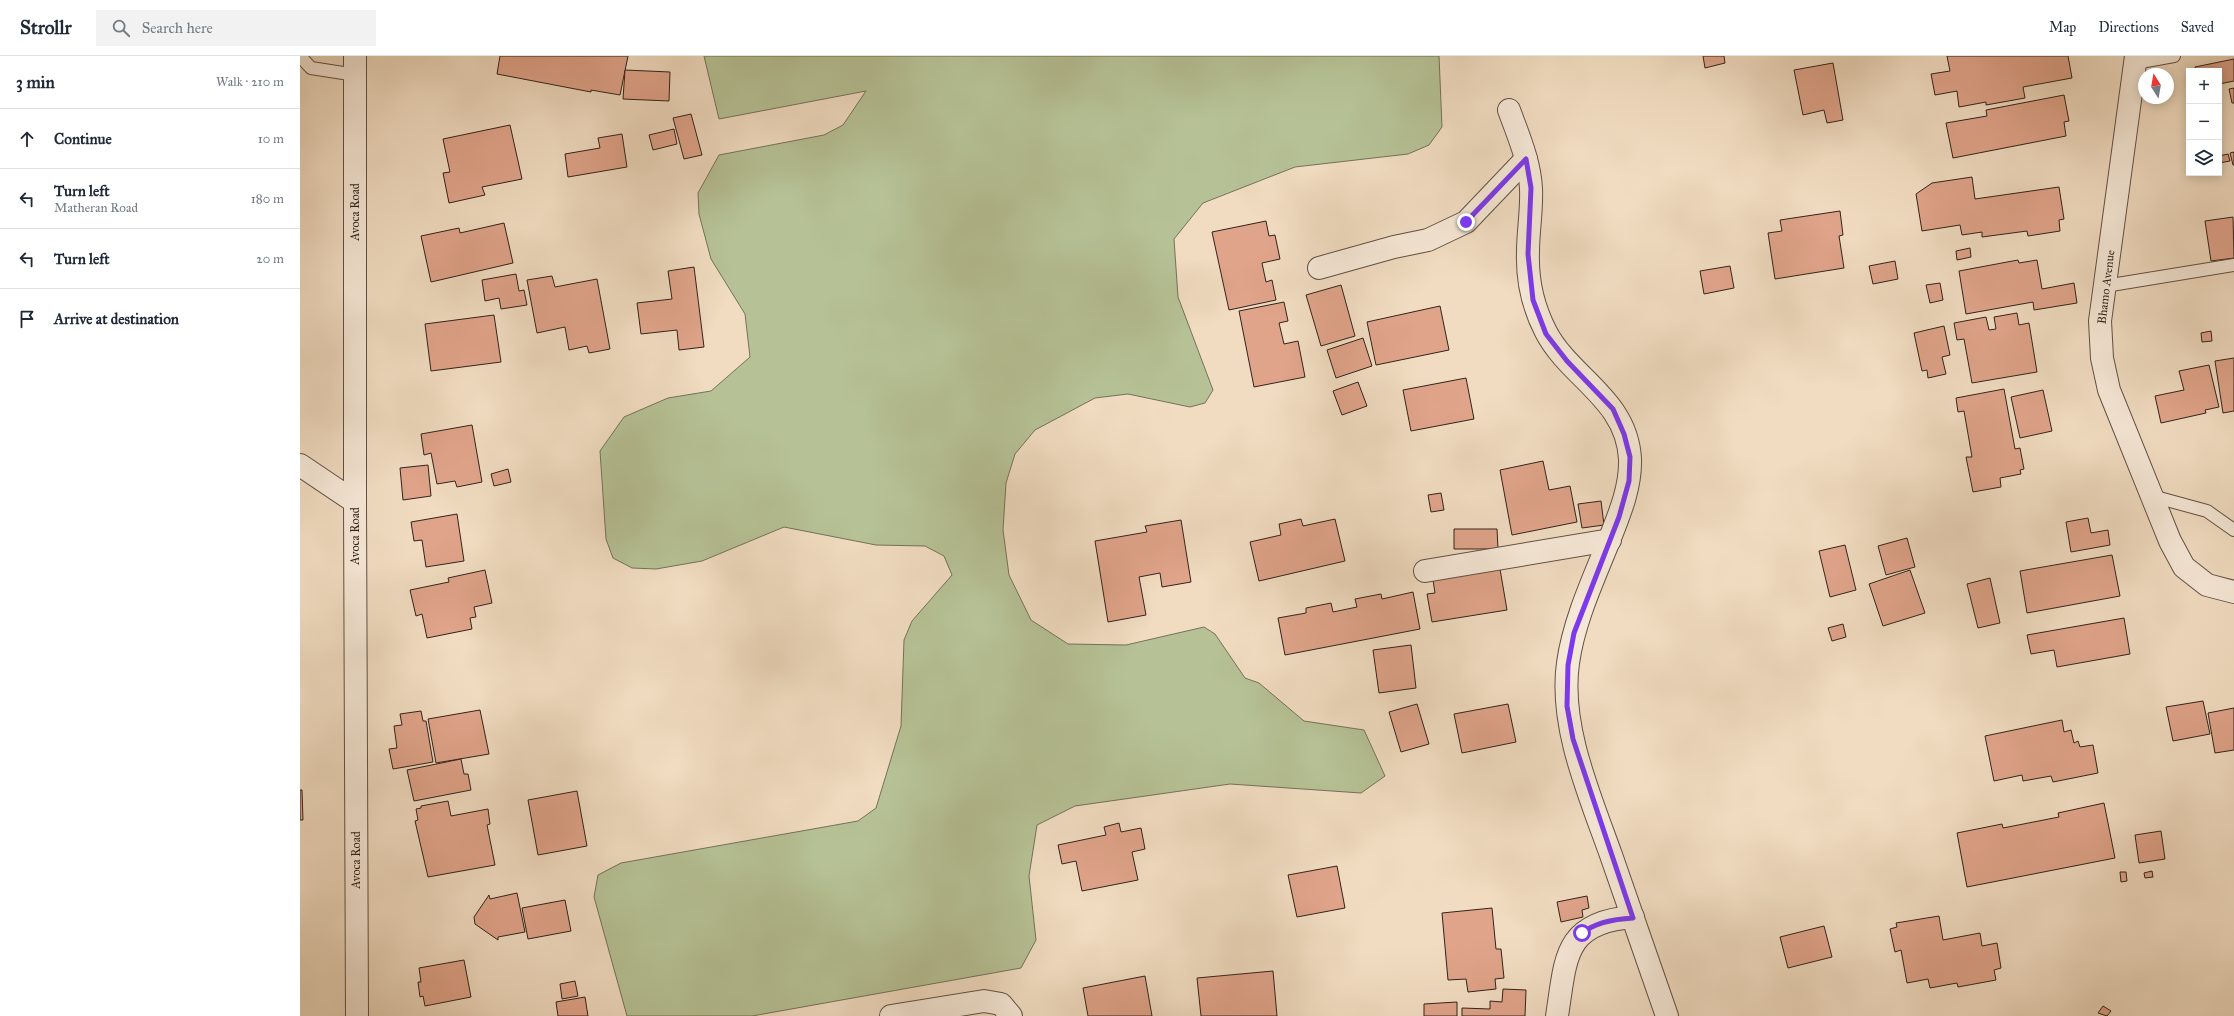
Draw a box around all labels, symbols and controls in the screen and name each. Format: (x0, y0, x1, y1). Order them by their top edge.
search box (96, 10, 376, 46)
text: Strollr (20, 16, 72, 39)
icon: search (110, 17, 132, 39)
text: Search here (142, 19, 213, 37)
text: Map (2049, 19, 2076, 36)
text: Directions (2098, 19, 2159, 36)
text: Saved (2181, 19, 2214, 36)
north arrow (2138, 68, 2174, 104)
map controls (2186, 68, 2222, 176)
button: + (2186, 68, 2222, 104)
text: 3 min (16, 72, 55, 93)
text: Walk · 210 m (216, 74, 284, 90)
button: − (2186, 104, 2222, 140)
icon: ahead (16, 128, 38, 150)
text: Continue (54, 130, 112, 148)
text: 10 m (258, 131, 284, 147)
button: layers (2186, 140, 2222, 176)
text: Turn left (54, 182, 110, 200)
street label: Avoca Road (348, 183, 362, 242)
icon: left (16, 188, 38, 210)
text: 180 m (251, 191, 284, 207)
text: Matheran Road (54, 200, 138, 216)
route end (1457, 213, 1475, 231)
icon: left (16, 248, 38, 270)
street label: Bhamo Avenue (2095, 249, 2117, 325)
text: Turn left (54, 250, 110, 268)
text: 20 m (256, 251, 284, 267)
icon: arrive (16, 308, 38, 330)
text: Arrive at destination (54, 310, 179, 328)
street label: Avoca Road (348, 507, 362, 566)
street label: Avoca Road (349, 831, 363, 890)
route start (1573, 924, 1591, 942)

